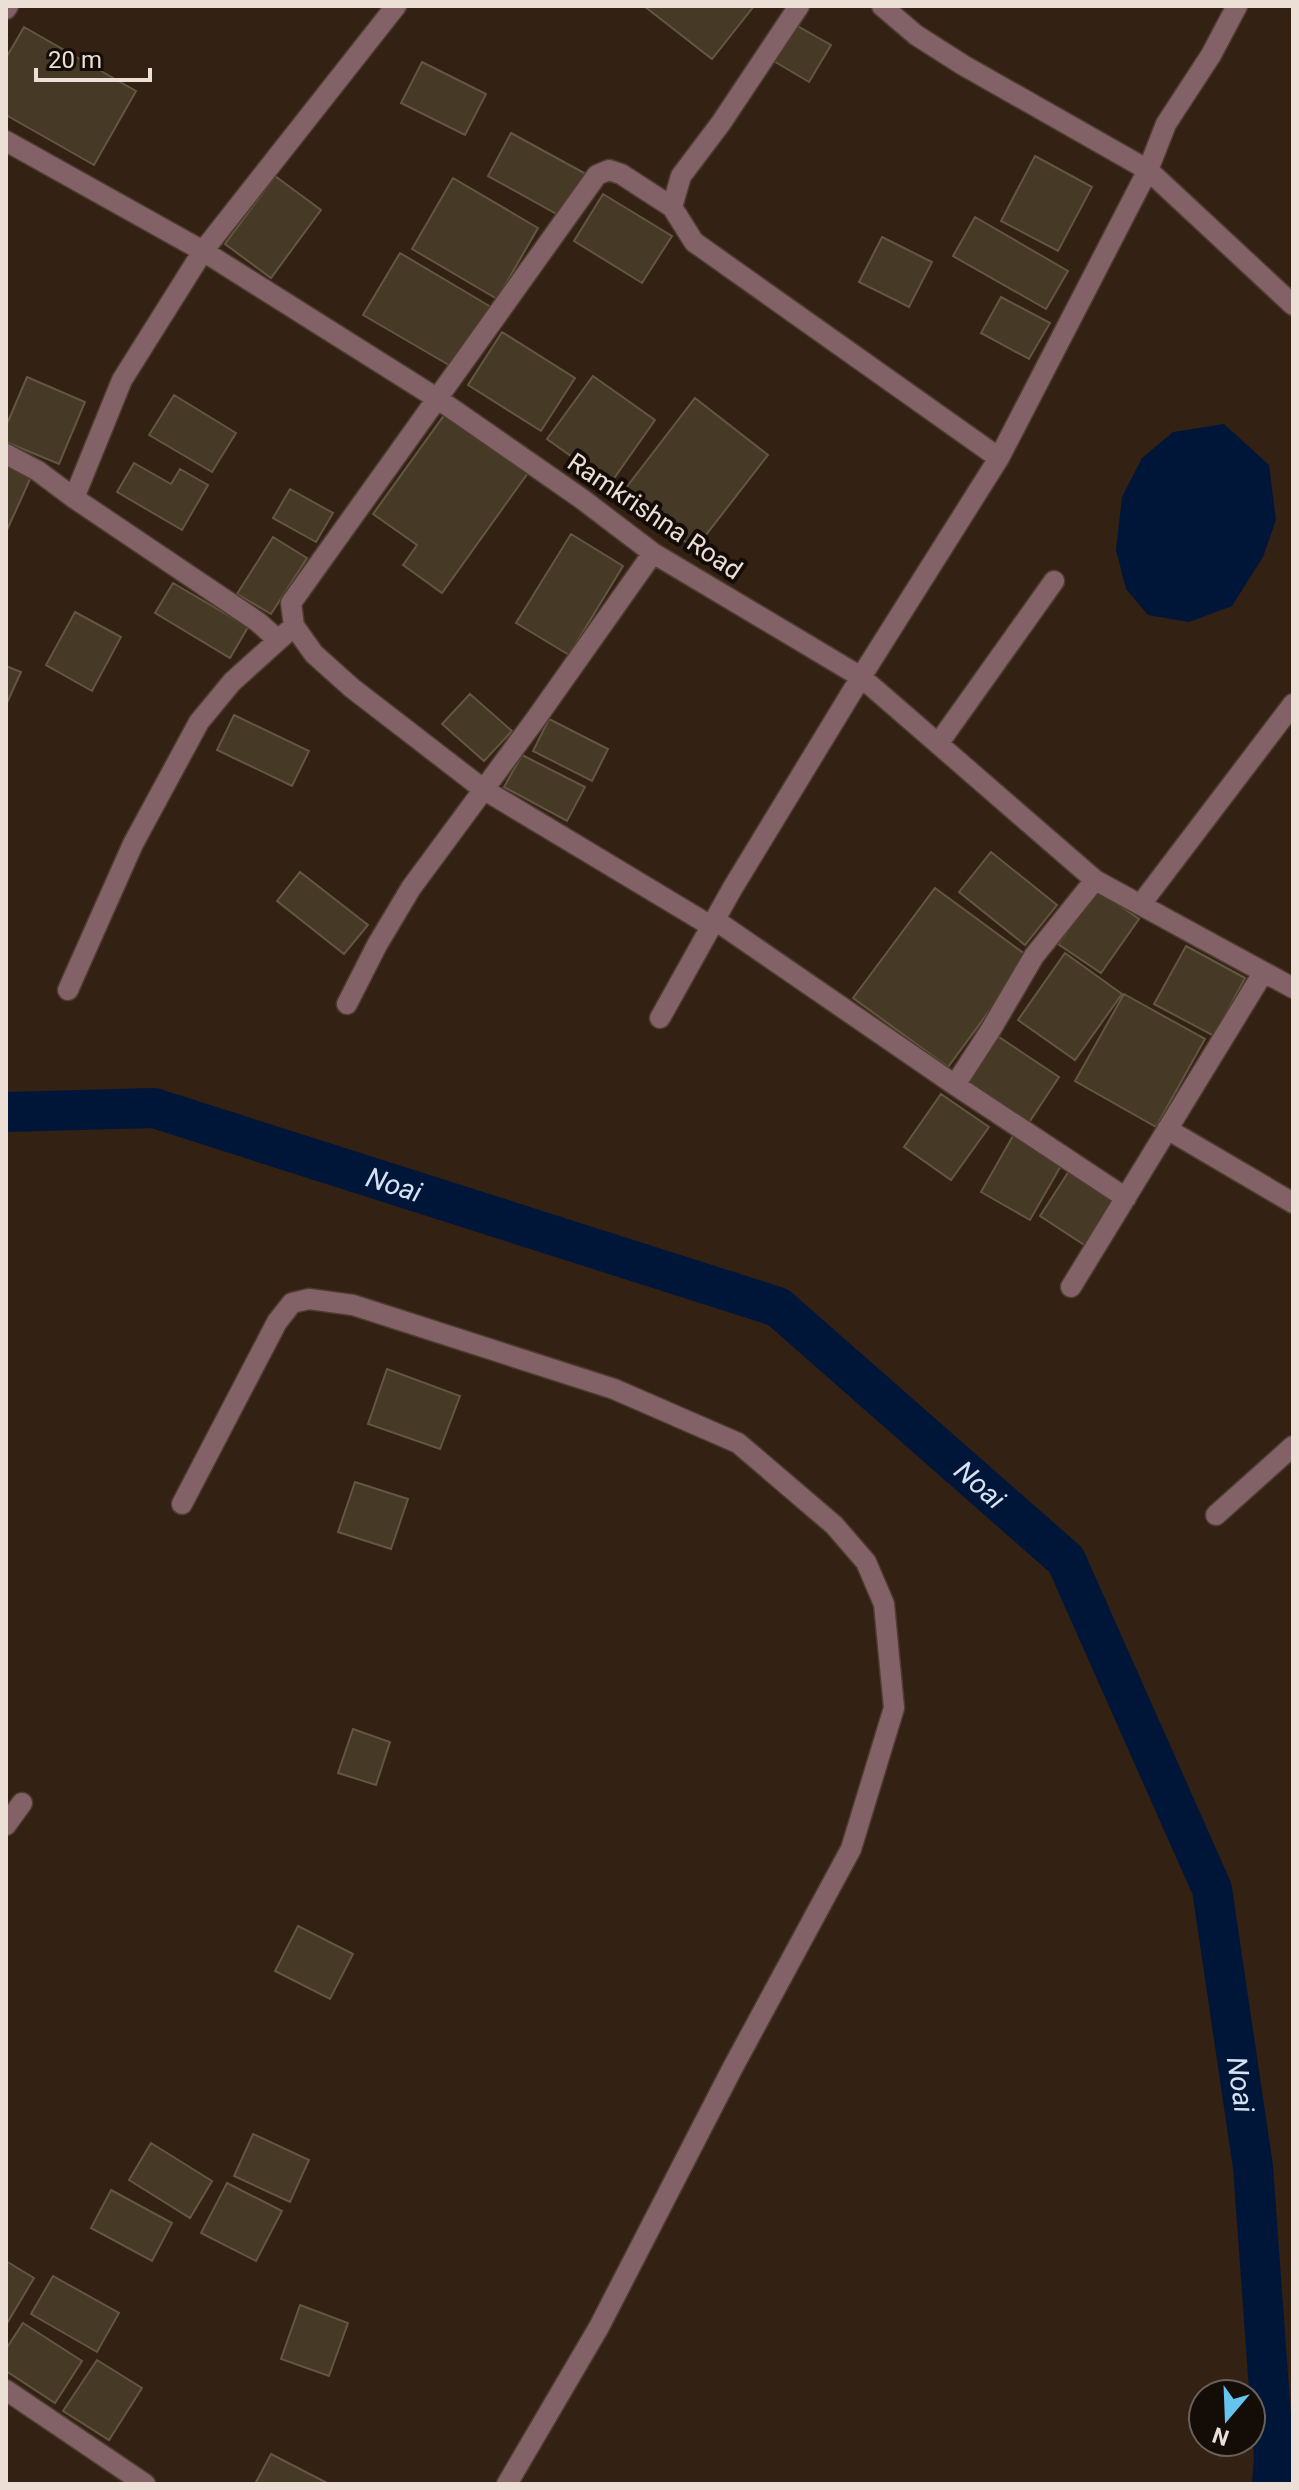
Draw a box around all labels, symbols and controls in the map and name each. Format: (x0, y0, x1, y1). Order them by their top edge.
scale bar (36, 32, 150, 82)
text: 20 m (48, 46, 102, 74)
street label: Ramkrishna Road (562, 447, 748, 585)
water label: Noai (362, 1161, 426, 1209)
water label: Noai (948, 1454, 1012, 1516)
water label: Noai (1220, 2054, 1261, 2115)
north arrow (1187, 2378, 1267, 2458)
text: N (1209, 2422, 1232, 2451)

